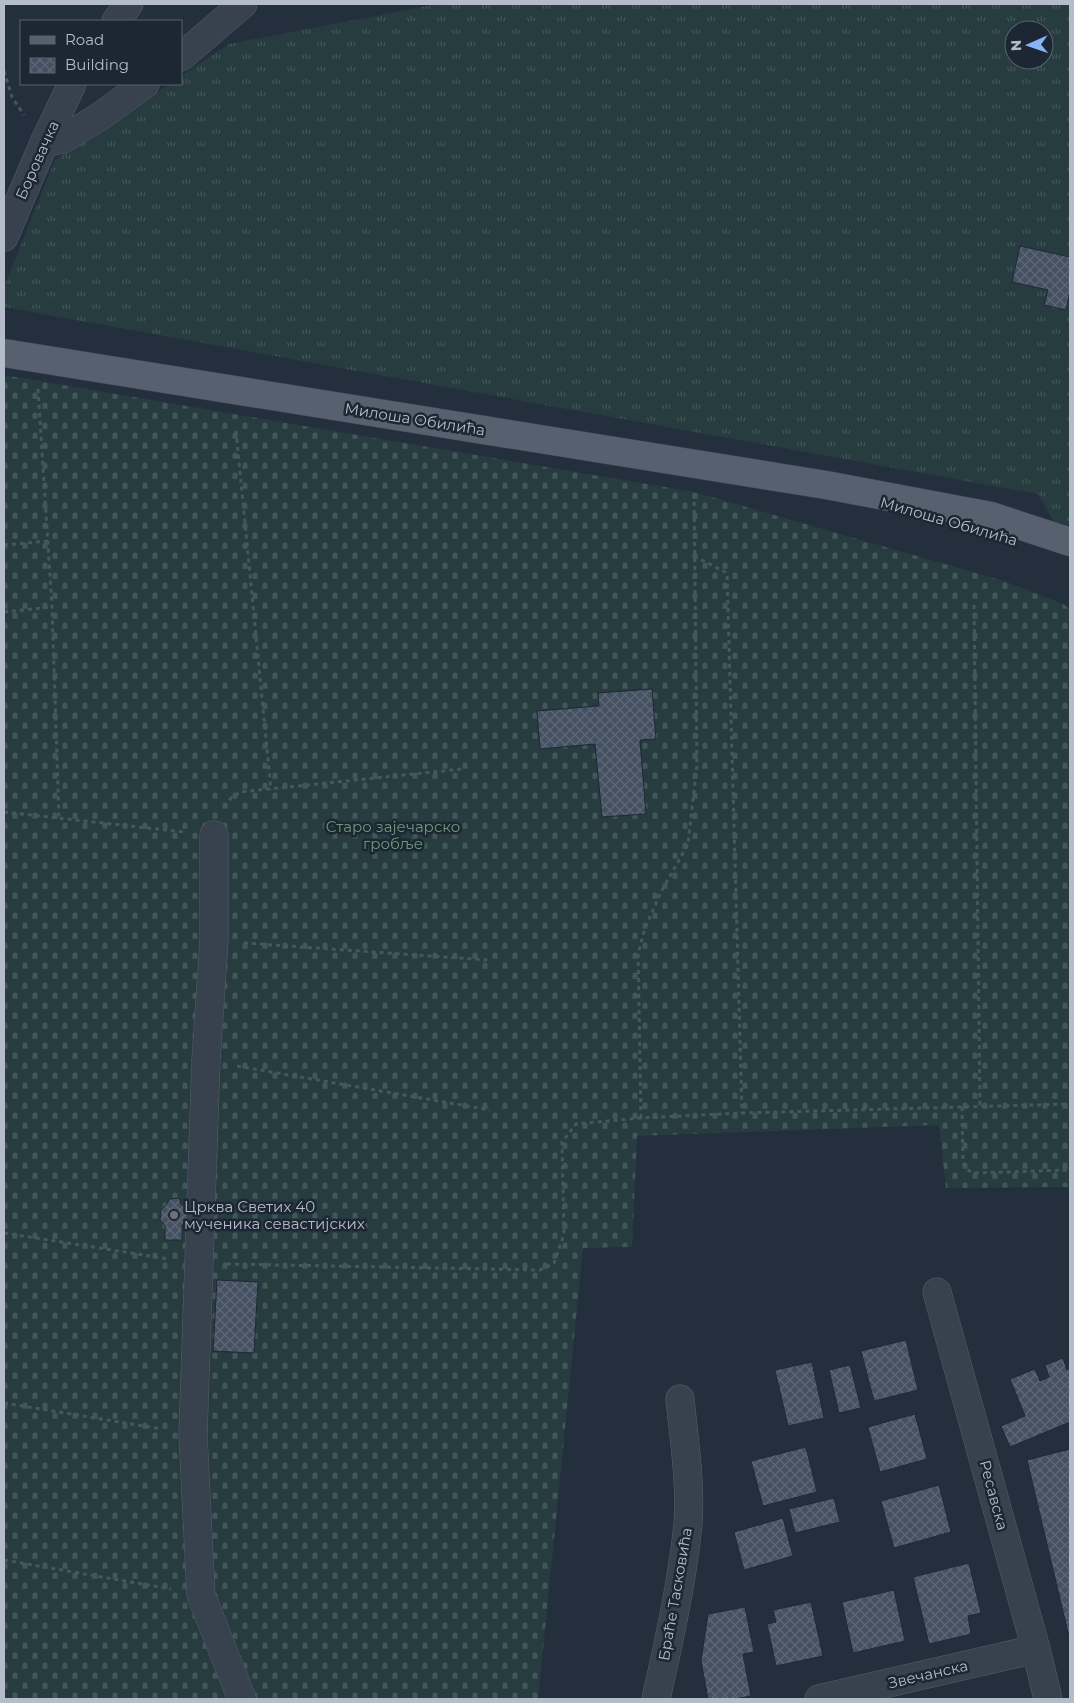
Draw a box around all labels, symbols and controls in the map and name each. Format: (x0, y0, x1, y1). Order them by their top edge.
legend (20, 20, 182, 85)
north arrow (1004, 20, 1054, 70)
text: Road (65, 30, 104, 49)
text: N (1007, 39, 1025, 51)
text: Building (65, 55, 129, 74)
street label: Боровачка (11, 118, 63, 202)
street label: Милоша Обилића (343, 399, 487, 439)
street label: Милоша Обилића (878, 492, 1020, 550)
park label: Старо зајечарско гробље (326, 817, 460, 853)
place label: Црква Светих 40 мученика севастијских (184, 1197, 365, 1233)
marker: Црква Светих 40 мученика севастијских (168, 1209, 180, 1221)
street label: Ресавска (976, 1458, 1012, 1532)
street label: Браће Тасковића (654, 1526, 696, 1662)
street label: Звечанска (886, 1656, 970, 1692)

